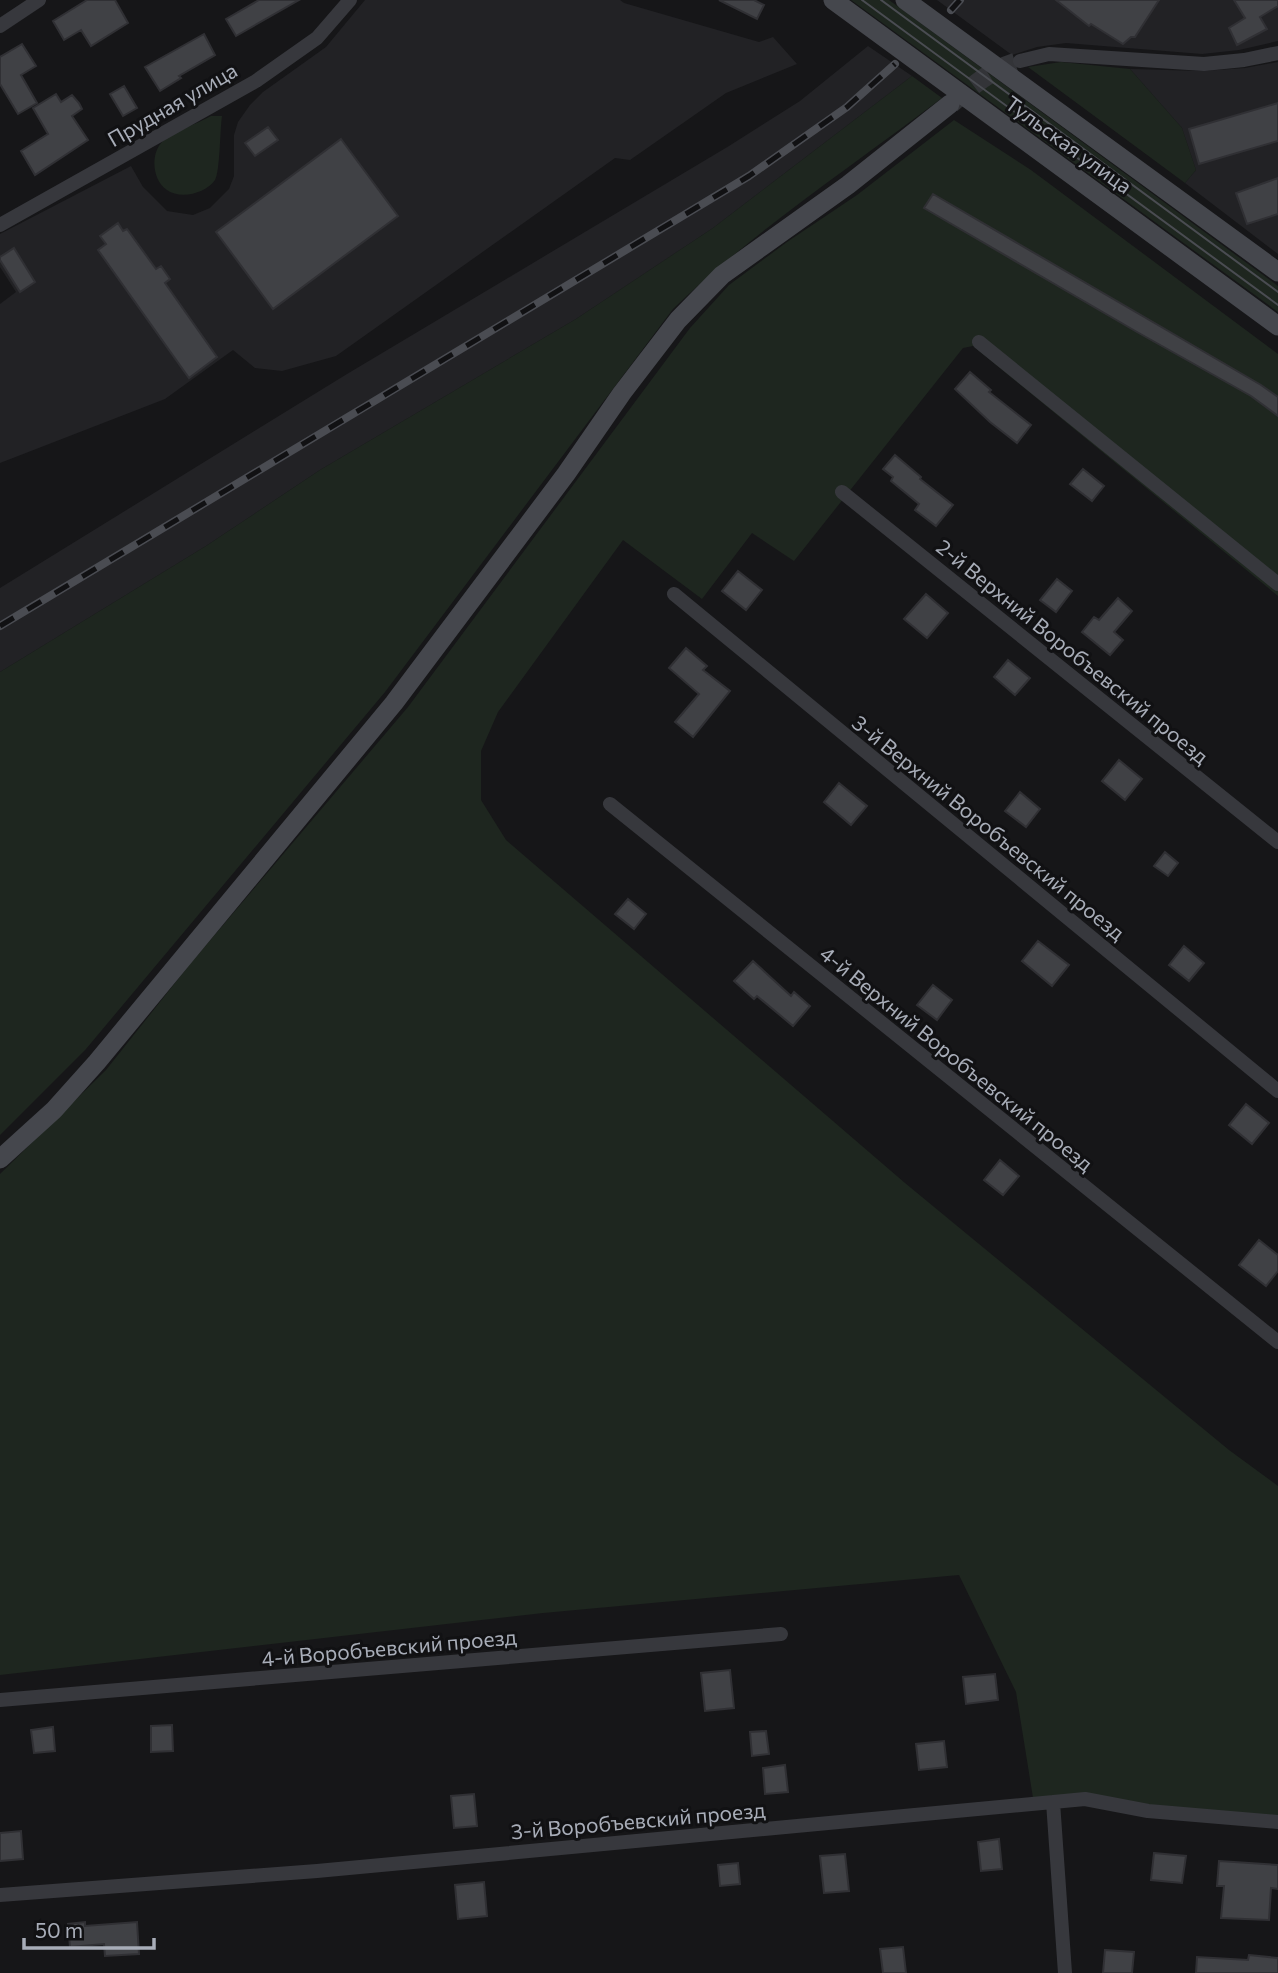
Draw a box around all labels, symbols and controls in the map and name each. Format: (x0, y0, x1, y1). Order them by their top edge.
street label: Прудная улица (103, 57, 241, 151)
street label: Тульская улица (1001, 90, 1137, 198)
street label: 2-й Верхний Воробъевский проезд (932, 533, 1214, 769)
street label: 3-й Верхний Воробъевский проезд (848, 709, 1130, 945)
street label: 4-й Верхний Воробъевский проезд (816, 940, 1098, 1176)
street label: 4-й Воробъевский проезд (260, 1623, 518, 1671)
street label: 3-й Воробъевский проезд (510, 1796, 766, 1844)
scale bar (24, 1906, 154, 1950)
text: 50 m (35, 1917, 83, 1942)

